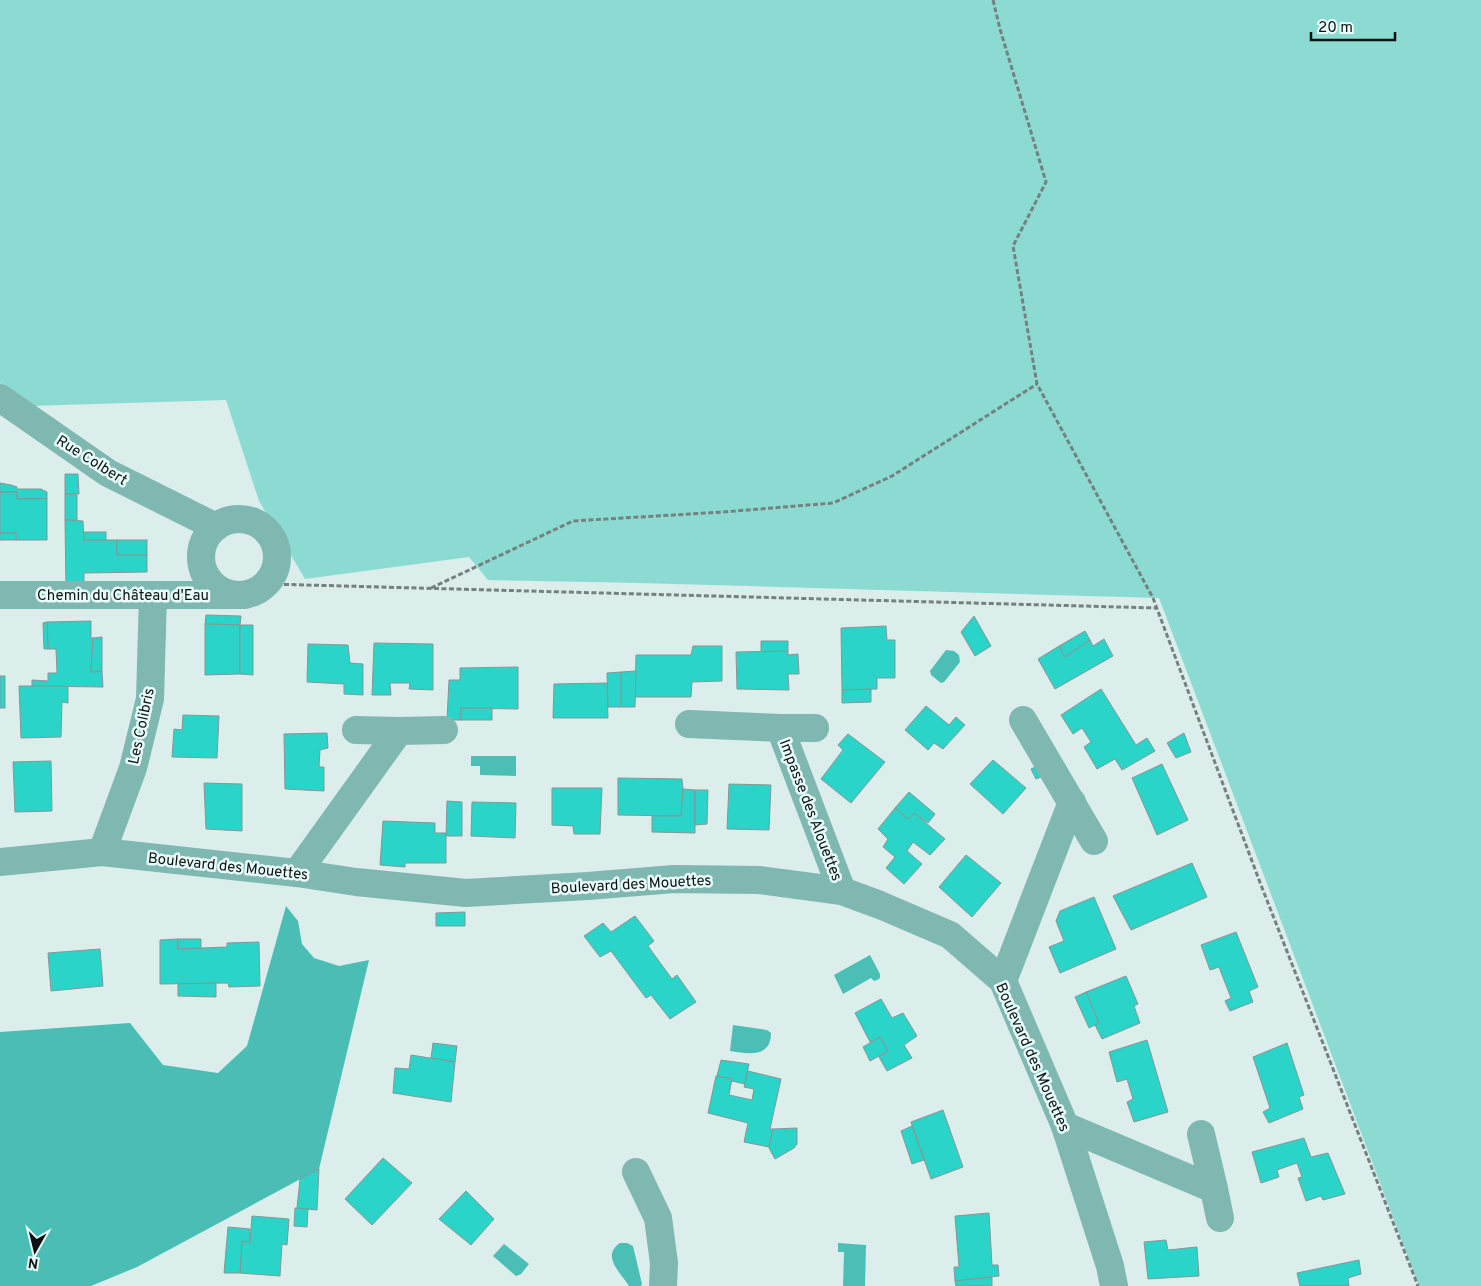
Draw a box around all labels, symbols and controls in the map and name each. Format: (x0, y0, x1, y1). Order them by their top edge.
scale bar (1311, 10, 1395, 42)
text: 20 m (1318, 19, 1353, 38)
street label: Rue Colbert (52, 432, 130, 491)
street label: Chemin du Château d'Eau (37, 587, 209, 606)
street label: Les Colibris (125, 686, 160, 766)
street label: Impasse des Alouettes (774, 737, 845, 884)
street label: Boulevard des Mouettes (147, 850, 309, 885)
street label: Boulevard des Mouettes (550, 872, 712, 899)
street label: Boulevard des Mouettes (990, 980, 1073, 1135)
north arrow (10, 1226, 60, 1276)
text: N (27, 1253, 40, 1272)

